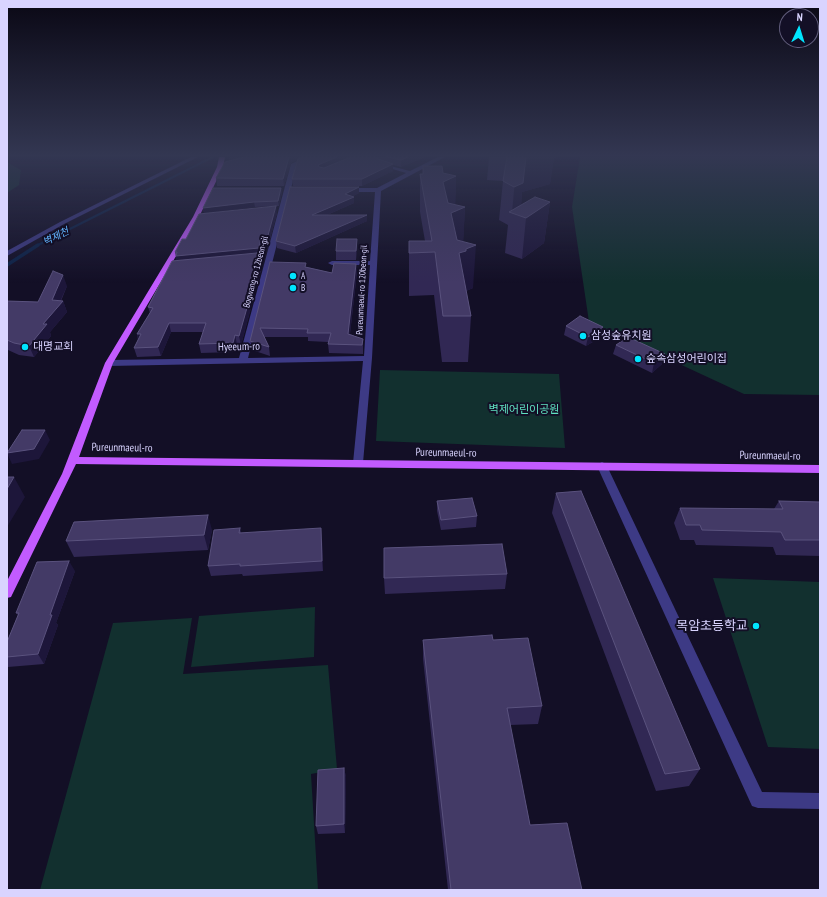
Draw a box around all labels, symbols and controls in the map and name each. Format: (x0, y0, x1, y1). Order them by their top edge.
north arrow (779, 8, 819, 48)
text: N (796, 10, 803, 24)
water label: 벽제천 (41, 225, 71, 249)
street label: Bogwang-ro 12beon-gil (241, 235, 271, 309)
street label: Pureunmaeul-ro 120beon-gil (354, 245, 370, 335)
marker: A (288, 271, 298, 281)
place label: A (301, 271, 305, 281)
marker: B (288, 283, 298, 293)
place label: B (301, 283, 305, 293)
place label: 삼성숲유치원 (591, 329, 652, 343)
marker: 삼성숲유치원 (578, 331, 588, 341)
place label: 대명교회 (33, 340, 73, 354)
street label: Hyeeum-ro (218, 340, 260, 354)
marker: 대명교회 (20, 342, 30, 352)
place label: 숲속삼성어린이집 (646, 352, 727, 366)
marker: 숲속삼성어린이집 (633, 354, 643, 364)
park label: 벽제어린이공원 (489, 403, 559, 417)
street label: Pureunmaeul-ro (91, 441, 153, 455)
street label: Pureunmaeul-ro (415, 446, 477, 460)
street label: Pureunmaeul-ro (739, 449, 801, 463)
place label: 목암초등학교 (676, 618, 748, 634)
marker: 목암초등학교 (751, 621, 761, 631)

